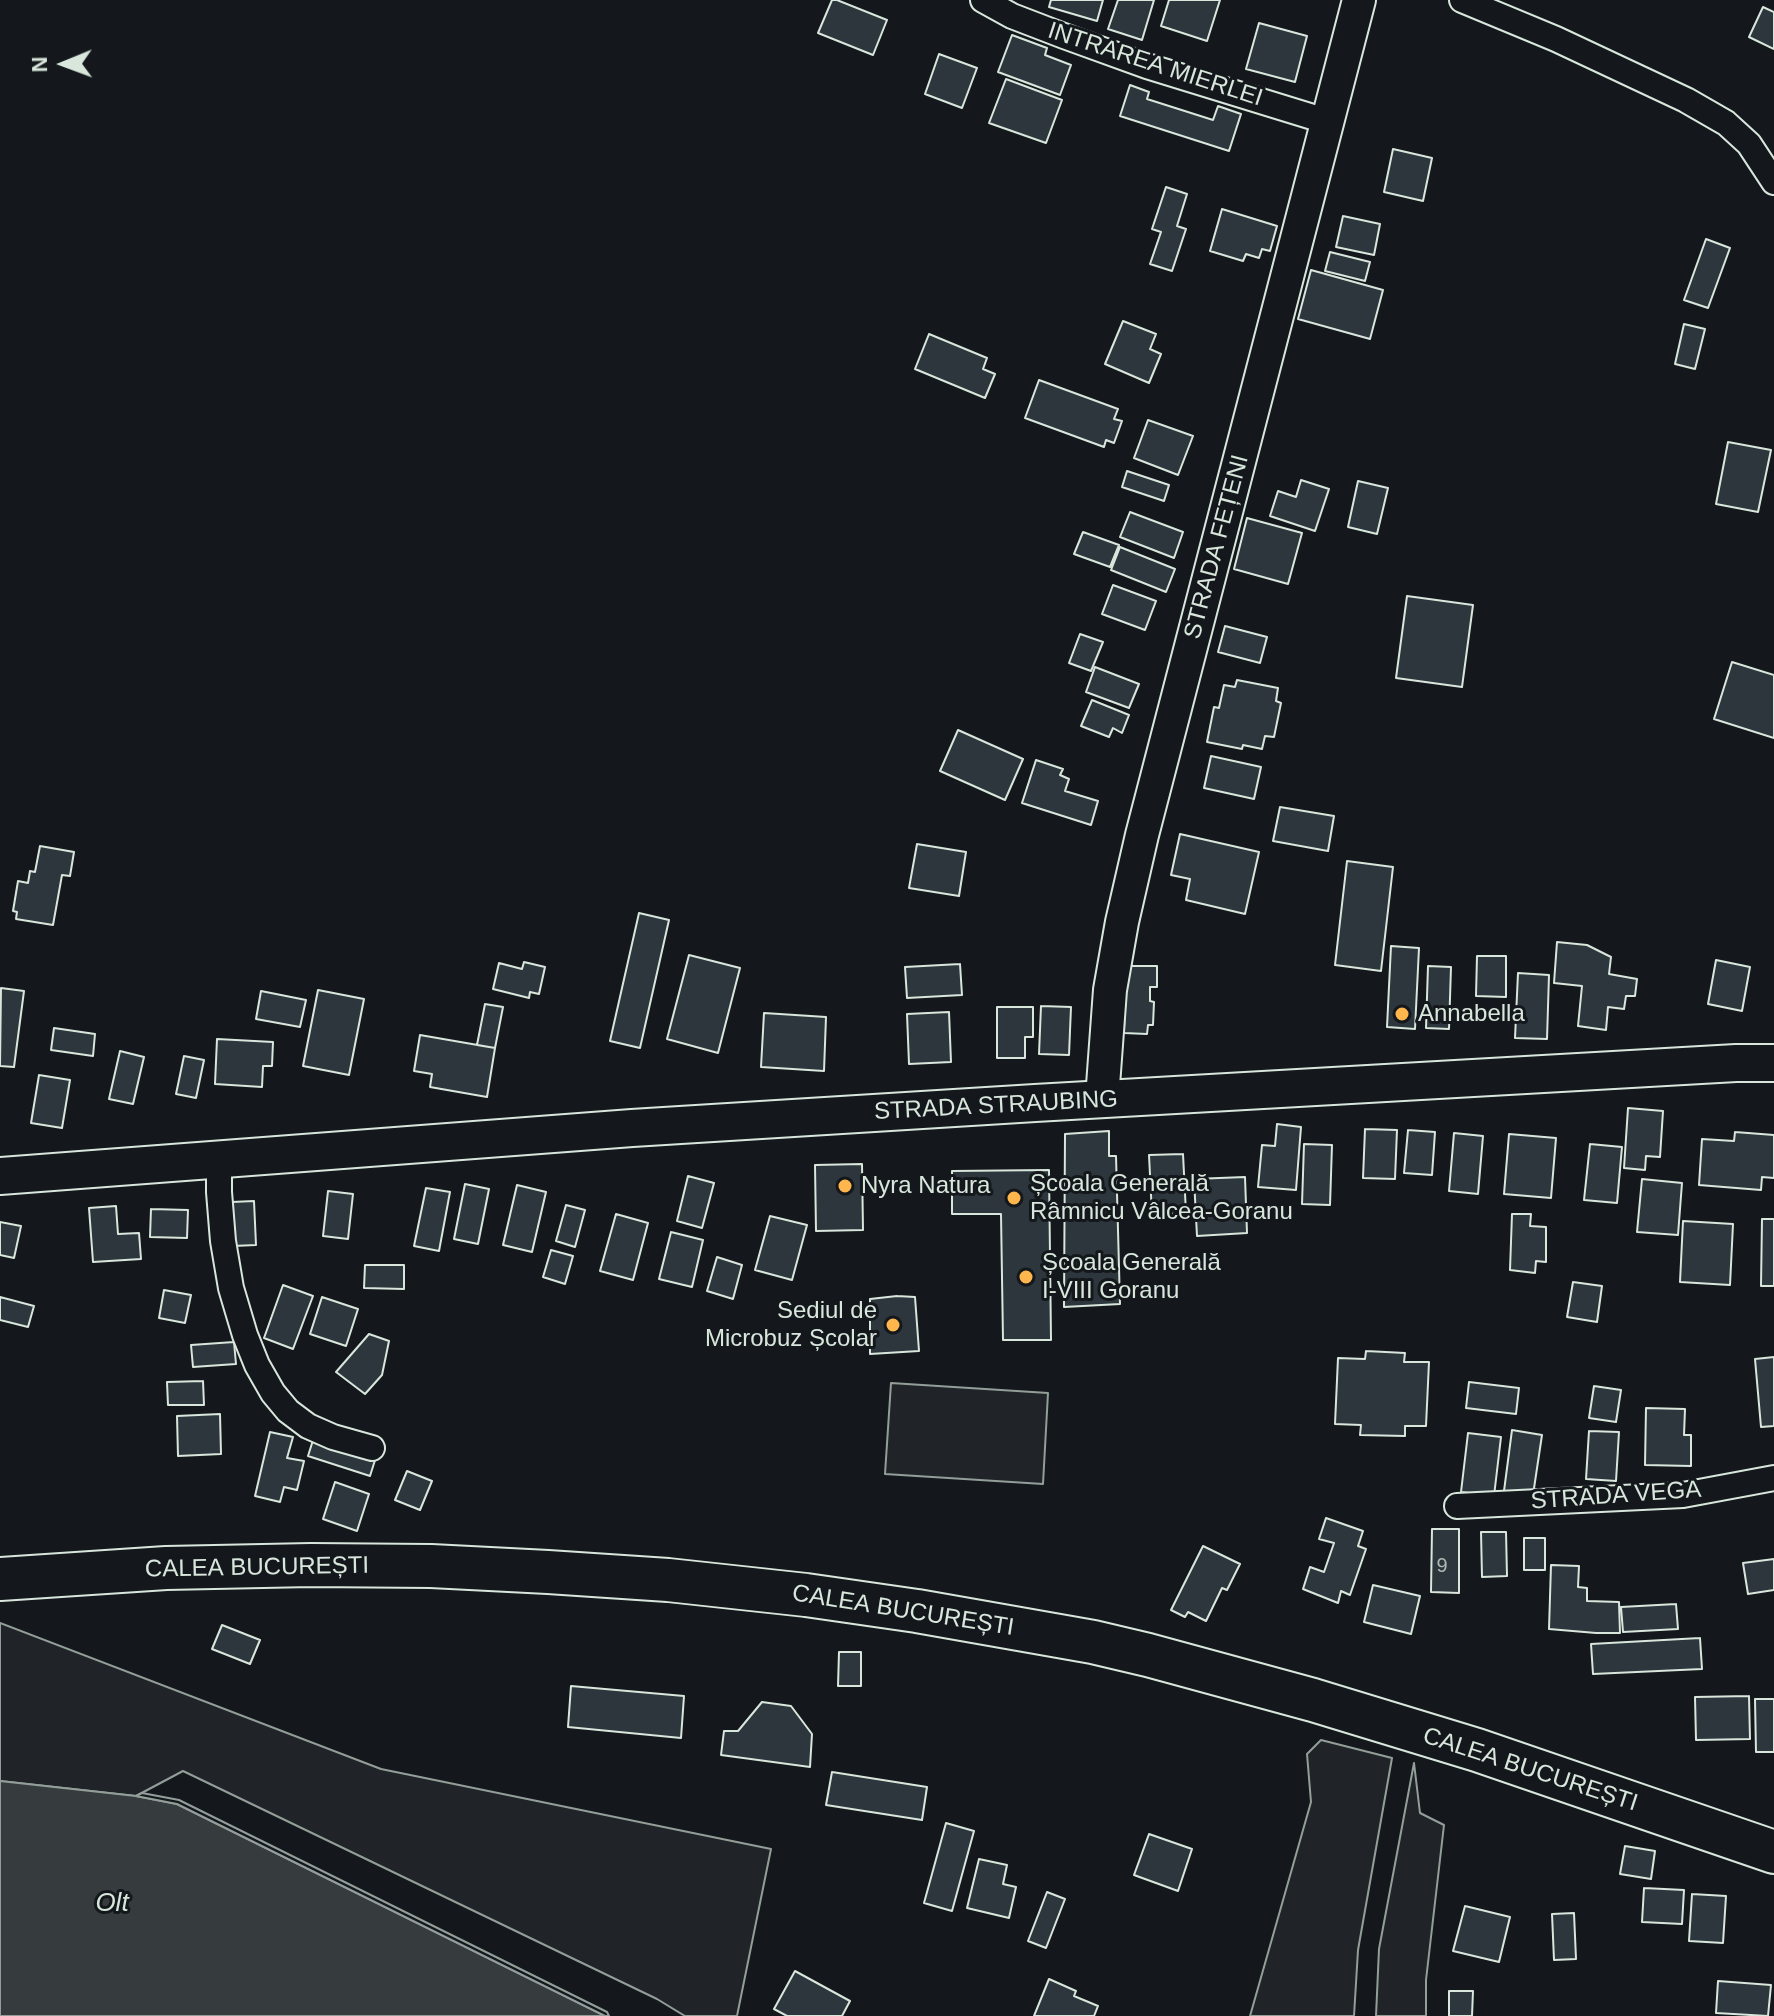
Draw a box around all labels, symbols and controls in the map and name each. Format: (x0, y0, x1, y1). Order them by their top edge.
street label: INTRAREA MIERLEI (1044, 17, 1266, 113)
north arrow (24, 24, 104, 104)
text: N (27, 56, 52, 73)
street label: STRADA FEȚENI (1179, 452, 1255, 642)
place label: Annabella (1418, 1000, 1525, 1028)
marker: Annabella (1393, 1005, 1411, 1023)
street label: STRADA STRAUBING (873, 1085, 1119, 1127)
place label: Școala Generală Râmnicu Vâlcea-Goranu (1030, 1170, 1293, 1226)
place label: Nyra Natura (861, 1172, 990, 1200)
marker: Nyra Natura (836, 1177, 854, 1195)
marker: Școala Generală Râmnicu Vâlcea-Goranu (1005, 1189, 1023, 1207)
place label: Școala Generală I-VIII Goranu (1042, 1249, 1221, 1305)
marker: Școala Generală I-VIII Goranu (1017, 1268, 1035, 1286)
place label: Sediul de Microbuz Școlar (705, 1297, 877, 1353)
marker: Sediul de Microbuz Școlar (884, 1316, 902, 1334)
street label: STRADA VEGA (1530, 1476, 1702, 1516)
street label: CALEA BUCUREȘTI (145, 1552, 369, 1584)
house number: 9 (1436, 1554, 1448, 1578)
street label: CALEA BUCUREȘTI (790, 1579, 1016, 1643)
street label: CALEA BUCUREȘTI (1419, 1722, 1641, 1818)
water label: Olt (95, 1888, 129, 1920)

